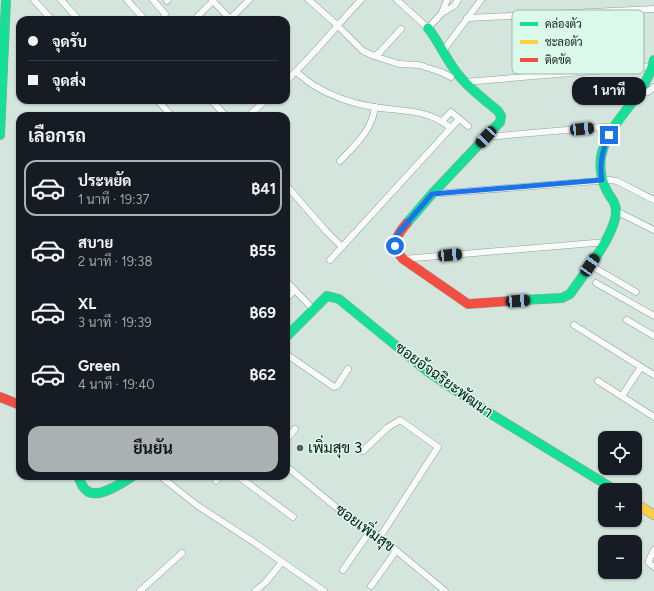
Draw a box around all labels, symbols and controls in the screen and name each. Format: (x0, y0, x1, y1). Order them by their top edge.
legend (512, 10, 644, 74)
text: คล่องตัว (545, 17, 582, 31)
text: จุดรับ (52, 33, 87, 51)
text: ชะลอตัว (545, 35, 583, 49)
text: ติดขัด (545, 53, 571, 67)
text: จุดส่ง (52, 72, 86, 90)
callout: 1 นาที (572, 77, 646, 105)
text: 1 นาที (593, 83, 625, 98)
car (570, 122, 594, 136)
car (473, 124, 499, 150)
text: เลือกรถ (28, 125, 86, 147)
route end (600, 126, 618, 144)
icon: car (30, 170, 66, 206)
text: ประหยัด (78, 172, 131, 190)
text: ฿41 (251, 180, 276, 198)
text: 1 นาที · 19:37 (78, 192, 150, 207)
icon: car (30, 232, 66, 268)
text: สบาย (78, 234, 113, 252)
route start (386, 237, 404, 255)
text: ฿55 (250, 242, 276, 260)
car (438, 248, 462, 262)
car (578, 252, 602, 278)
text: 2 นาที · 19:38 (78, 254, 152, 269)
icon: car (30, 294, 66, 330)
car (506, 294, 530, 308)
text: XL (78, 295, 96, 313)
text: ฿69 (250, 304, 276, 322)
text: 3 นาที · 19:39 (78, 315, 152, 330)
street label: ซอยอัจฉริยะพัฒนา (392, 339, 496, 421)
icon: car (30, 356, 66, 392)
text: Green (78, 357, 120, 375)
text: ฿62 (250, 366, 276, 384)
text: 4 นาที · 19:40 (78, 377, 155, 392)
button: ยืนยัน (28, 426, 278, 472)
map controls (598, 431, 642, 579)
button: locate (598, 431, 642, 475)
place label: เพิ่มสุข 3 (308, 434, 362, 459)
marker: เพิ่มสุข 3 (295, 443, 305, 453)
button: + (598, 483, 642, 527)
street label: ซอยเพิ่มสุข (331, 496, 401, 557)
button: − (598, 535, 642, 579)

